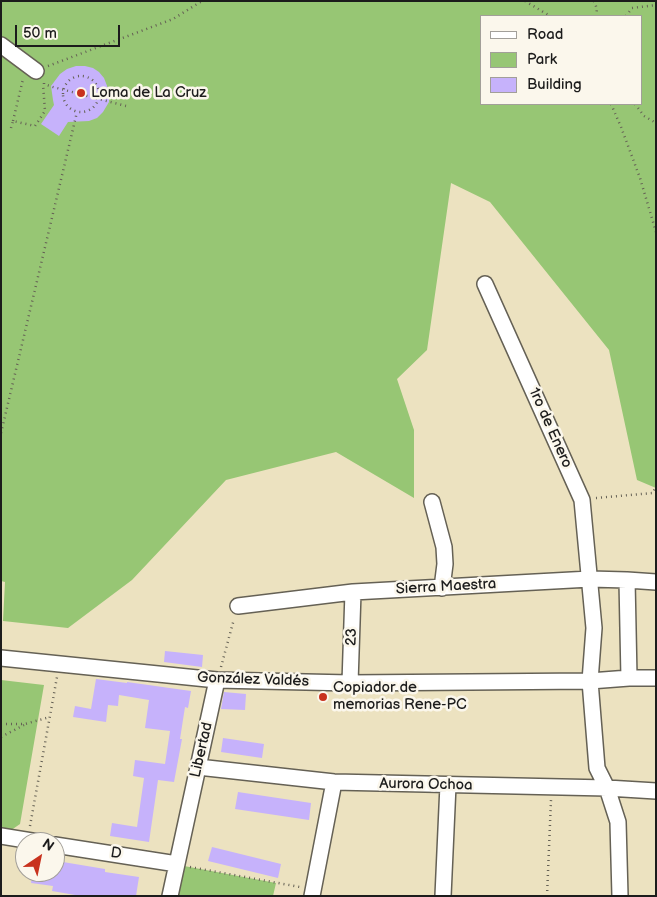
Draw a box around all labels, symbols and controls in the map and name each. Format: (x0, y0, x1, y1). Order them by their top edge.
scale bar (18, 15, 122, 47)
legend (480, 15, 642, 105)
text: 50 m (23, 24, 57, 43)
text: Road (527, 25, 563, 44)
text: Park (527, 50, 557, 69)
text: Building (527, 75, 582, 94)
place label: Loma de La Cruz (91, 84, 206, 102)
marker: Loma de La Cruz (75, 87, 87, 99)
street label: 1ro de Enero (524, 385, 576, 471)
street label: Sierra Maestra (395, 575, 497, 599)
street label: 23 (343, 628, 361, 646)
street label: González Valdés (197, 669, 309, 691)
place label: Copiador de memorias Rene-PC (333, 679, 467, 714)
marker: Copiador de memorias Rene-PC (317, 691, 329, 703)
street label: Libertad (187, 721, 217, 779)
street label: Aurora Ochoa (379, 775, 473, 795)
north arrow (15, 832, 65, 882)
text: N (39, 835, 57, 855)
street label: D (109, 844, 123, 864)

